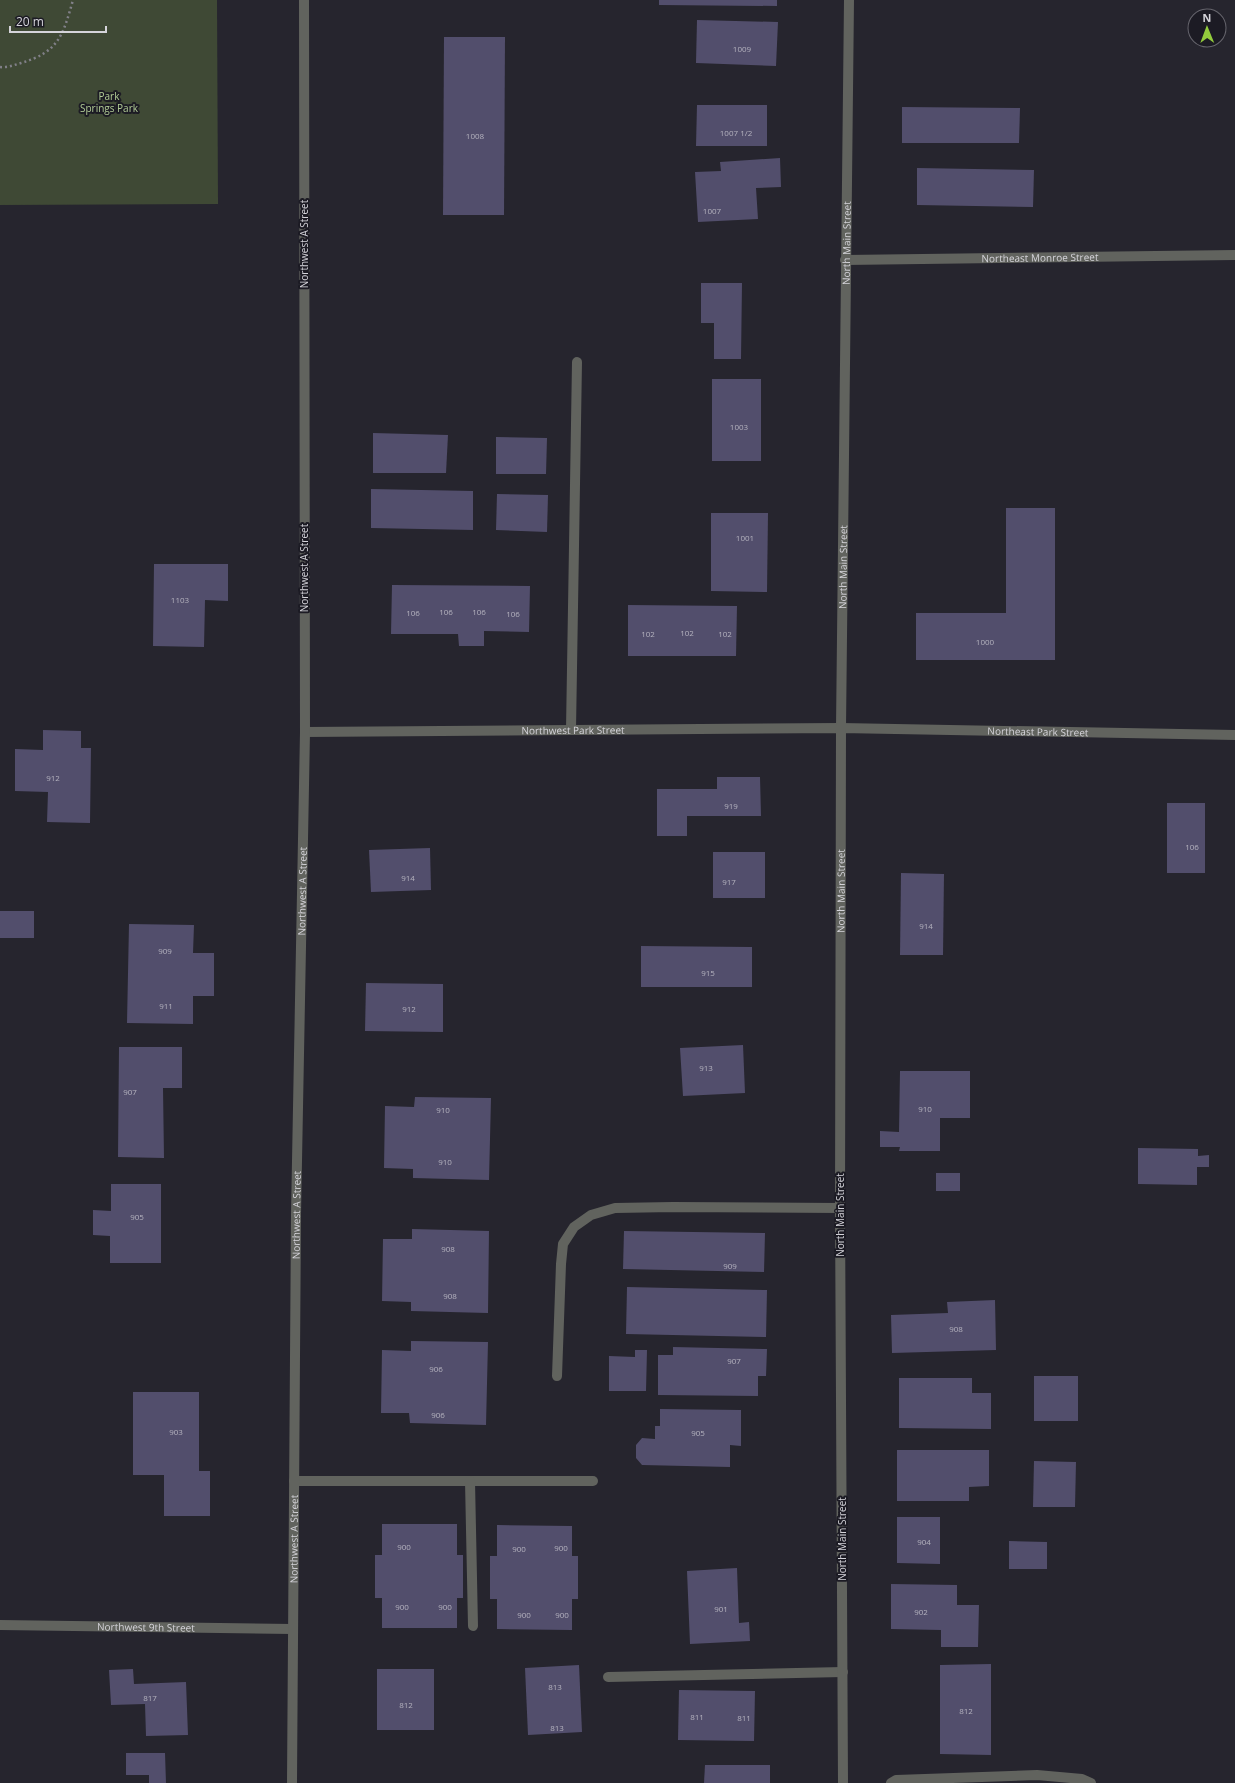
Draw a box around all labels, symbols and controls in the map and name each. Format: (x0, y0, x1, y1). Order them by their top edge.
scale bar (10, 8, 106, 34)
north arrow (1187, 8, 1227, 48)
text: N (1202, 10, 1211, 25)
text: 20 m (16, 13, 44, 30)
house number: 1009 (733, 43, 752, 54)
park label: Park Springs Park (80, 89, 139, 115)
house number: 1007 1/2 (720, 127, 753, 138)
house number: 1008 (466, 130, 485, 141)
street label: Northwest A Street (297, 199, 311, 288)
street label: North Main Street (839, 201, 854, 285)
house number: 1007 (703, 205, 722, 216)
street label: Northeast Monroe Street (981, 250, 1099, 265)
house number: 1003 (730, 421, 749, 432)
street label: Northwest A Street (297, 523, 311, 612)
street label: North Main Street (835, 525, 850, 609)
house number: 1001 (736, 532, 754, 543)
house number: 1103 (171, 594, 190, 605)
house number: 106 (439, 606, 453, 617)
house number: 106 (472, 606, 486, 617)
house number: 106 (406, 607, 420, 618)
house number: 106 (506, 608, 520, 619)
house number: 102 (680, 627, 694, 638)
house number: 102 (641, 628, 655, 639)
house number: 102 (718, 628, 732, 639)
house number: 1000 (976, 636, 995, 647)
street label: Northwest Park Street (521, 723, 625, 737)
street label: Northeast Park Street (987, 724, 1089, 739)
house number: 912 (46, 772, 60, 783)
house number: 919 (724, 800, 738, 811)
house number: 106 (1185, 841, 1199, 852)
street label: Northwest A Street (294, 846, 310, 935)
street label: North Main Street (834, 849, 848, 933)
house number: 914 (401, 872, 415, 883)
house number: 917 (722, 876, 736, 887)
house number: 914 (919, 920, 933, 931)
house number: 909 (158, 945, 172, 956)
house number: 915 (701, 967, 715, 978)
house number: 911 (159, 1000, 173, 1011)
house number: 912 (402, 1003, 416, 1014)
house number: 913 (699, 1062, 713, 1073)
house number: 907 (123, 1086, 137, 1097)
house number: 910 (918, 1103, 932, 1114)
house number: 910 (436, 1104, 450, 1115)
house number: 910 (438, 1156, 452, 1167)
street label: Northwest A Street (289, 1170, 304, 1259)
street label: North Main Street (833, 1173, 847, 1257)
house number: 905 (130, 1211, 144, 1222)
house number: 908 (441, 1243, 455, 1254)
house number: 909 (723, 1260, 737, 1271)
house number: 908 (443, 1290, 457, 1301)
house number: 908 (949, 1323, 963, 1334)
house number: 907 (727, 1355, 741, 1366)
house number: 906 (429, 1363, 443, 1374)
house number: 906 (431, 1409, 445, 1420)
house number: 903 (169, 1426, 183, 1437)
house number: 905 (691, 1427, 705, 1438)
street label: Northwest A Street (286, 1494, 301, 1583)
street label: North Main Street (835, 1497, 849, 1581)
house number: 904 (917, 1536, 931, 1547)
house number: 900 (397, 1541, 411, 1552)
house number: 900 (554, 1542, 568, 1553)
house number: 900 (512, 1543, 526, 1554)
house number: 900 (395, 1601, 409, 1612)
house number: 900 (438, 1601, 452, 1612)
house number: 901 (714, 1603, 728, 1614)
house number: 902 (914, 1606, 928, 1617)
house number: 900 (517, 1609, 531, 1620)
house number: 900 (555, 1609, 569, 1620)
street label: Northwest 9th Street (97, 1619, 195, 1635)
house number: 813 (548, 1681, 562, 1692)
house number: 817 (143, 1692, 157, 1703)
house number: 812 (399, 1699, 413, 1710)
house number: 812 (959, 1705, 973, 1716)
house number: 811 (690, 1711, 704, 1722)
house number: 811 (737, 1712, 751, 1723)
house number: 813 (550, 1722, 564, 1733)

